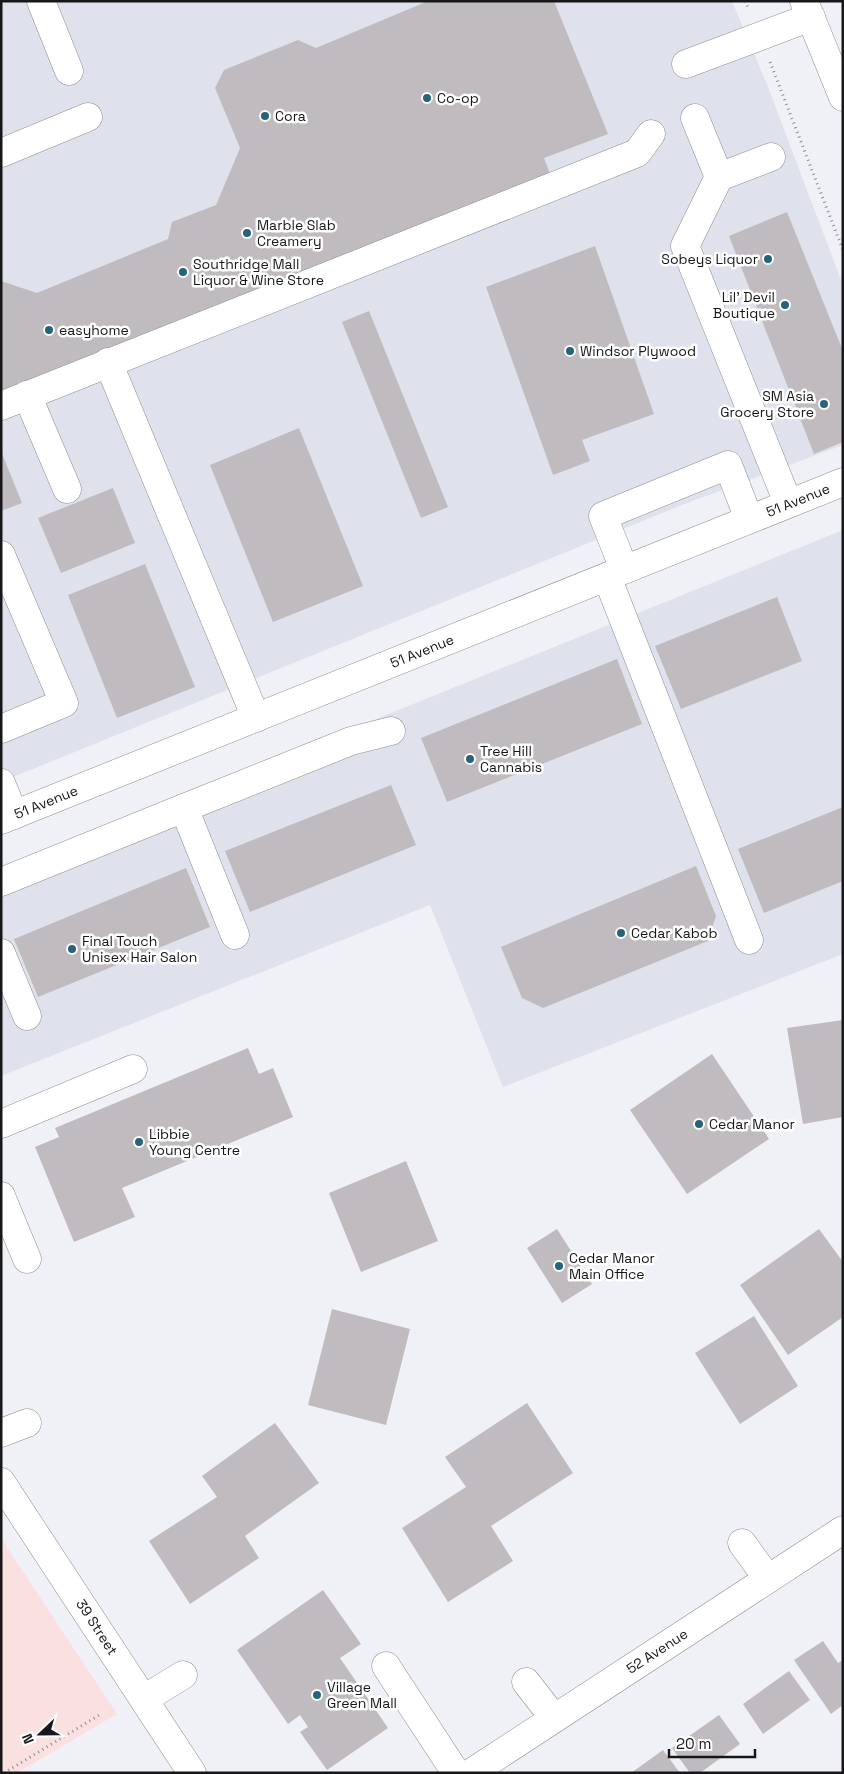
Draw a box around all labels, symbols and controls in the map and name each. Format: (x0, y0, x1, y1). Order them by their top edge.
place label: Co-op (437, 89, 479, 107)
marker: Co-op (421, 92, 433, 104)
place label: Cora (275, 107, 306, 125)
marker: Cora (259, 110, 271, 122)
place label: Marble Slab Creamery (257, 216, 336, 250)
marker: Marble Slab Creamery (241, 227, 253, 239)
place label: Sobeys Liquor (661, 250, 758, 268)
marker: Sobeys Liquor (762, 253, 774, 265)
place label: Southridge Mall Liquor & Wine Store (193, 255, 324, 289)
marker: Southridge Mall Liquor & Wine Store (177, 266, 189, 278)
place label: Lil' Devil Boutique (713, 288, 775, 322)
marker: Lil' Devil Boutique (779, 299, 791, 311)
place label: easyhome (59, 321, 129, 339)
marker: easyhome (43, 324, 55, 336)
place label: Windsor Plywood (580, 342, 696, 360)
marker: Windsor Plywood (564, 345, 576, 357)
place label: SM Asia Grocery Store (720, 387, 814, 421)
marker: SM Asia Grocery Store (818, 398, 830, 410)
street label: 51 Avenue (764, 479, 832, 521)
street label: 51 Avenue (388, 630, 456, 672)
place label: Tree Hill Cannabis (480, 742, 542, 776)
marker: Tree Hill Cannabis (464, 753, 476, 765)
street label: 51 Avenue (12, 781, 80, 823)
place label: Cedar Kabob (631, 924, 718, 942)
marker: Cedar Kabob (615, 927, 627, 939)
place label: Final Touch Unisex Hair Salon (82, 932, 197, 966)
marker: Final Touch Unisex Hair Salon (66, 943, 78, 955)
place label: Cedar Manor (709, 1115, 795, 1133)
marker: Cedar Manor (693, 1118, 705, 1130)
place label: Libbie Young Centre (149, 1125, 240, 1159)
marker: Libbie Young Centre (133, 1136, 145, 1148)
place label: Cedar Manor Main Office (569, 1249, 655, 1283)
marker: Cedar Manor Main Office (553, 1260, 565, 1272)
street label: 39 Street (72, 1596, 122, 1658)
street label: 52 Avenue (623, 1625, 691, 1677)
place label: Village Green Mall (327, 1678, 397, 1712)
marker: Village Green Mall (311, 1689, 323, 1701)
north arrow (15, 1709, 65, 1759)
scale bar (669, 1726, 755, 1758)
text: N (18, 1731, 38, 1747)
text: 20 m (676, 1734, 711, 1753)

